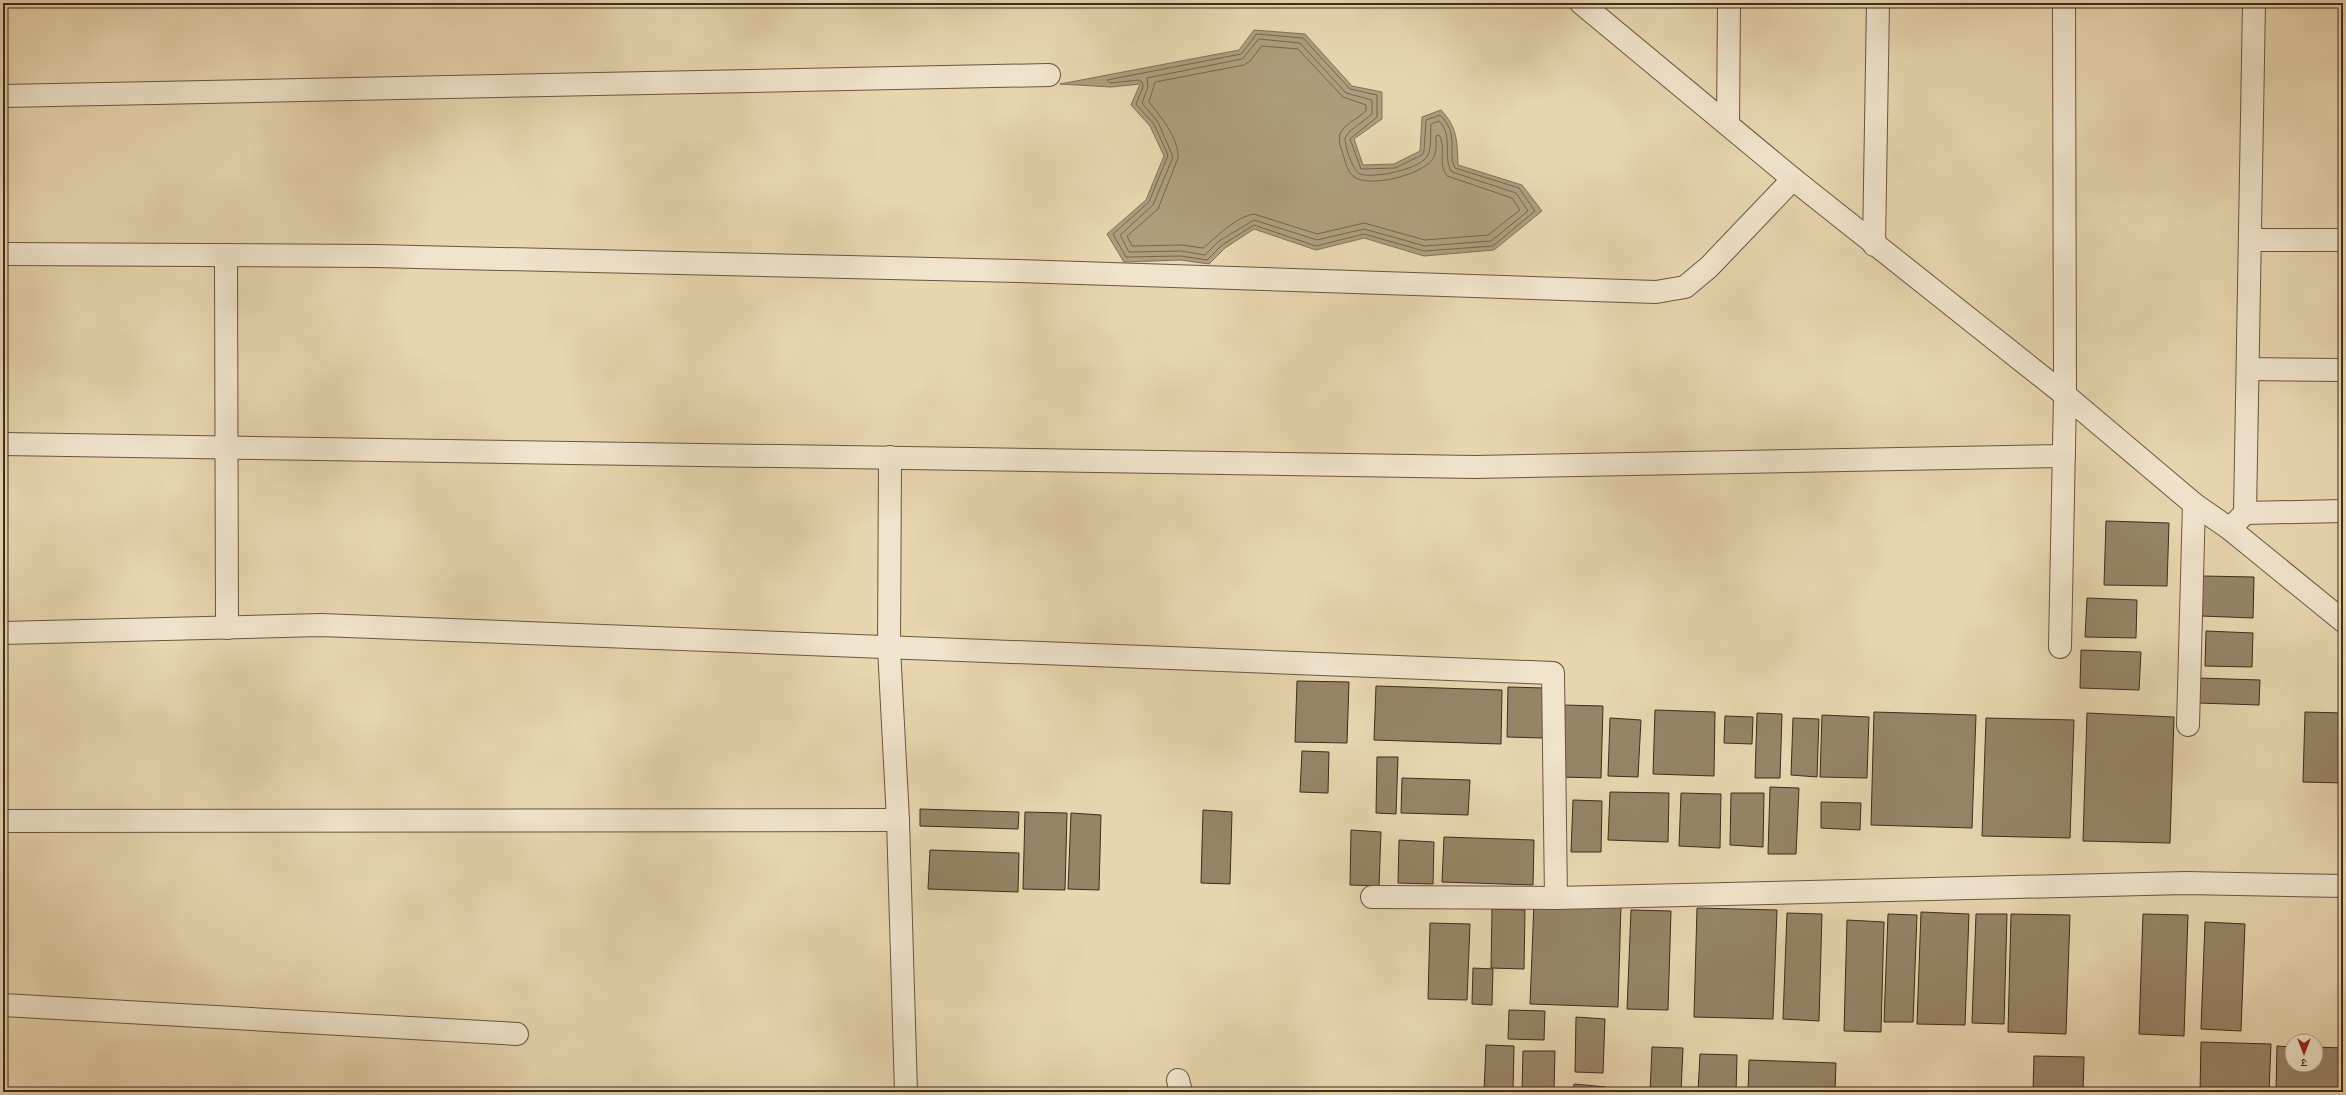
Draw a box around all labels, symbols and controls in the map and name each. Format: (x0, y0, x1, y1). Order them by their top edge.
north arrow (2284, 1033, 2324, 1073)
text: उ (2300, 1055, 2308, 1069)

